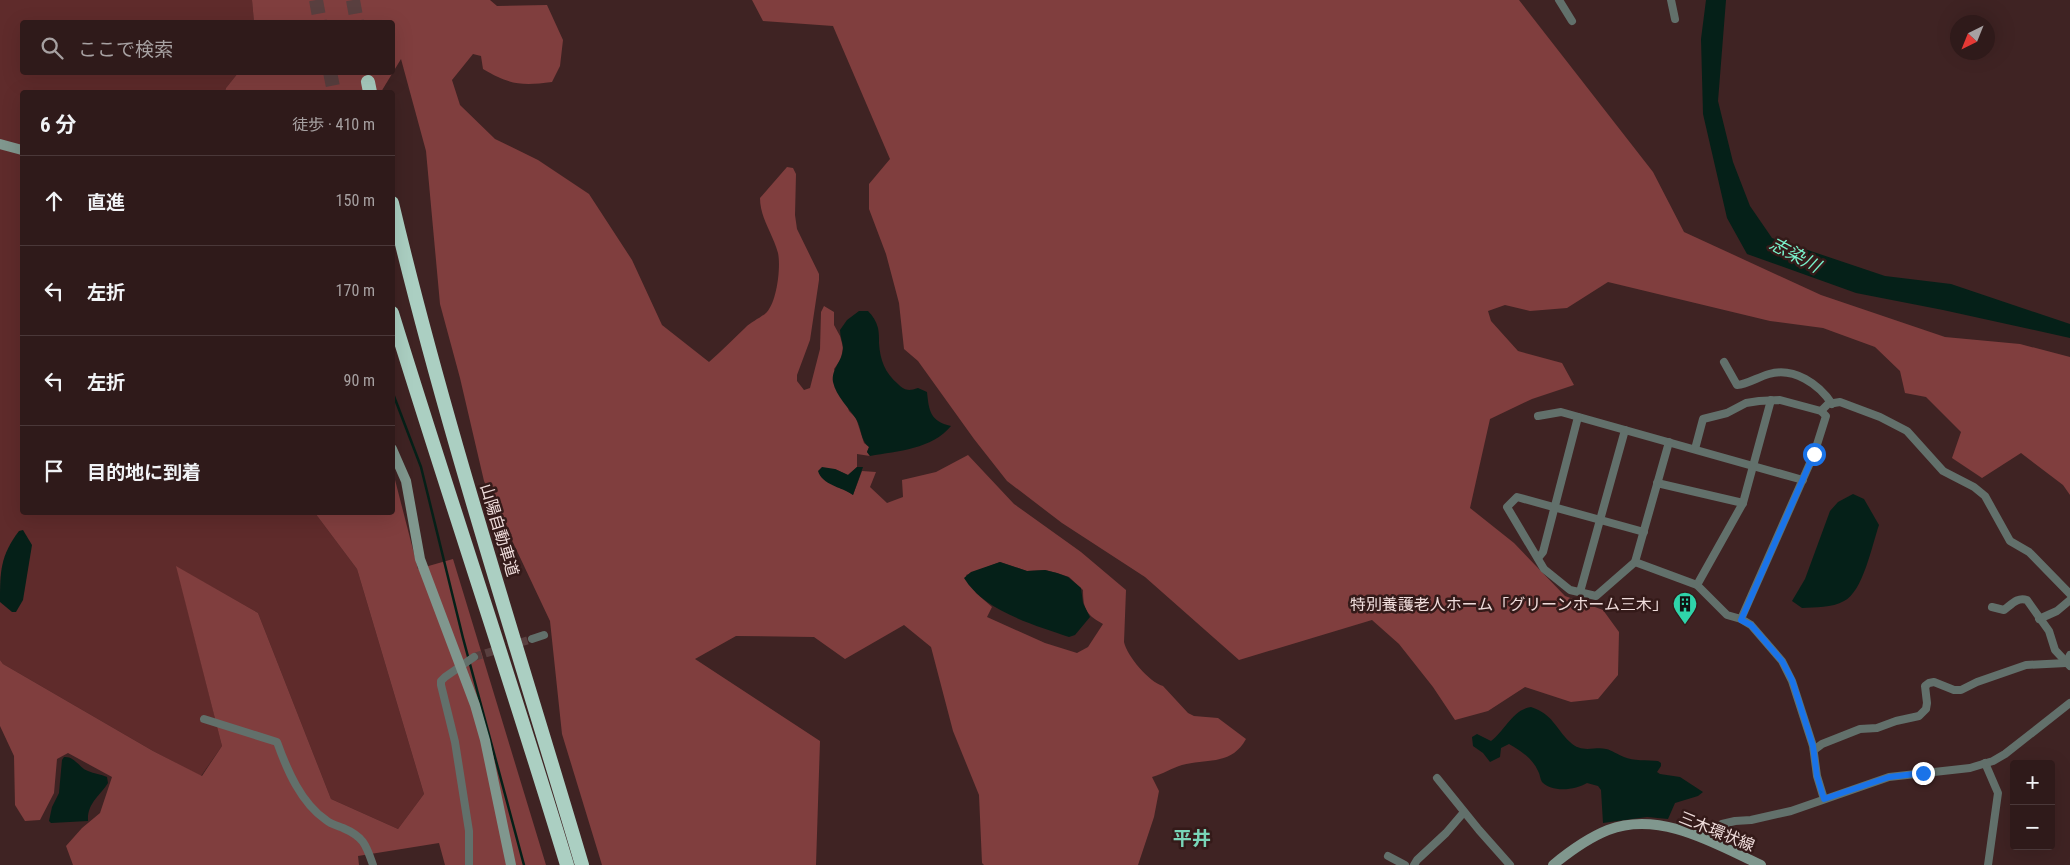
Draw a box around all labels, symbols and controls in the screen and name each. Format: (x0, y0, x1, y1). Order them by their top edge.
north arrow (1950, 15, 1995, 60)
search box (20, 20, 395, 75)
icon: search (38, 34, 66, 62)
text: ここで検索 (78, 38, 173, 61)
text: 6 分 (40, 113, 76, 137)
text: 徒歩 · 410 m (292, 115, 375, 134)
icon: ahead (40, 187, 68, 215)
text: 直進 (87, 191, 125, 214)
text: 150 m (336, 191, 375, 210)
water label: 志染川 (1766, 233, 1826, 277)
icon: left (40, 277, 68, 305)
text: 左折 (87, 281, 125, 304)
text: 170 m (336, 281, 375, 300)
icon: left (40, 367, 68, 395)
text: 左折 (87, 371, 125, 394)
text: 90 m (343, 371, 375, 390)
route start (1803, 443, 1826, 466)
icon: arrive (40, 457, 68, 485)
text: 目的地に到着 (87, 461, 201, 484)
street label: 山陽自動車道 (476, 481, 523, 579)
building icon: 特別養護老人ホーム「グリーンホーム三木」 (1672, 591, 1698, 625)
place label: 特別養護老人ホーム「グリーンホーム三木」 (1350, 595, 1668, 614)
map controls (2010, 760, 2055, 850)
button: + (2010, 760, 2055, 805)
route end (1912, 762, 1935, 785)
button: − (2010, 805, 2055, 850)
street label: 三木環状線 (1676, 808, 1757, 855)
district label: 平井 (1173, 827, 1211, 850)

